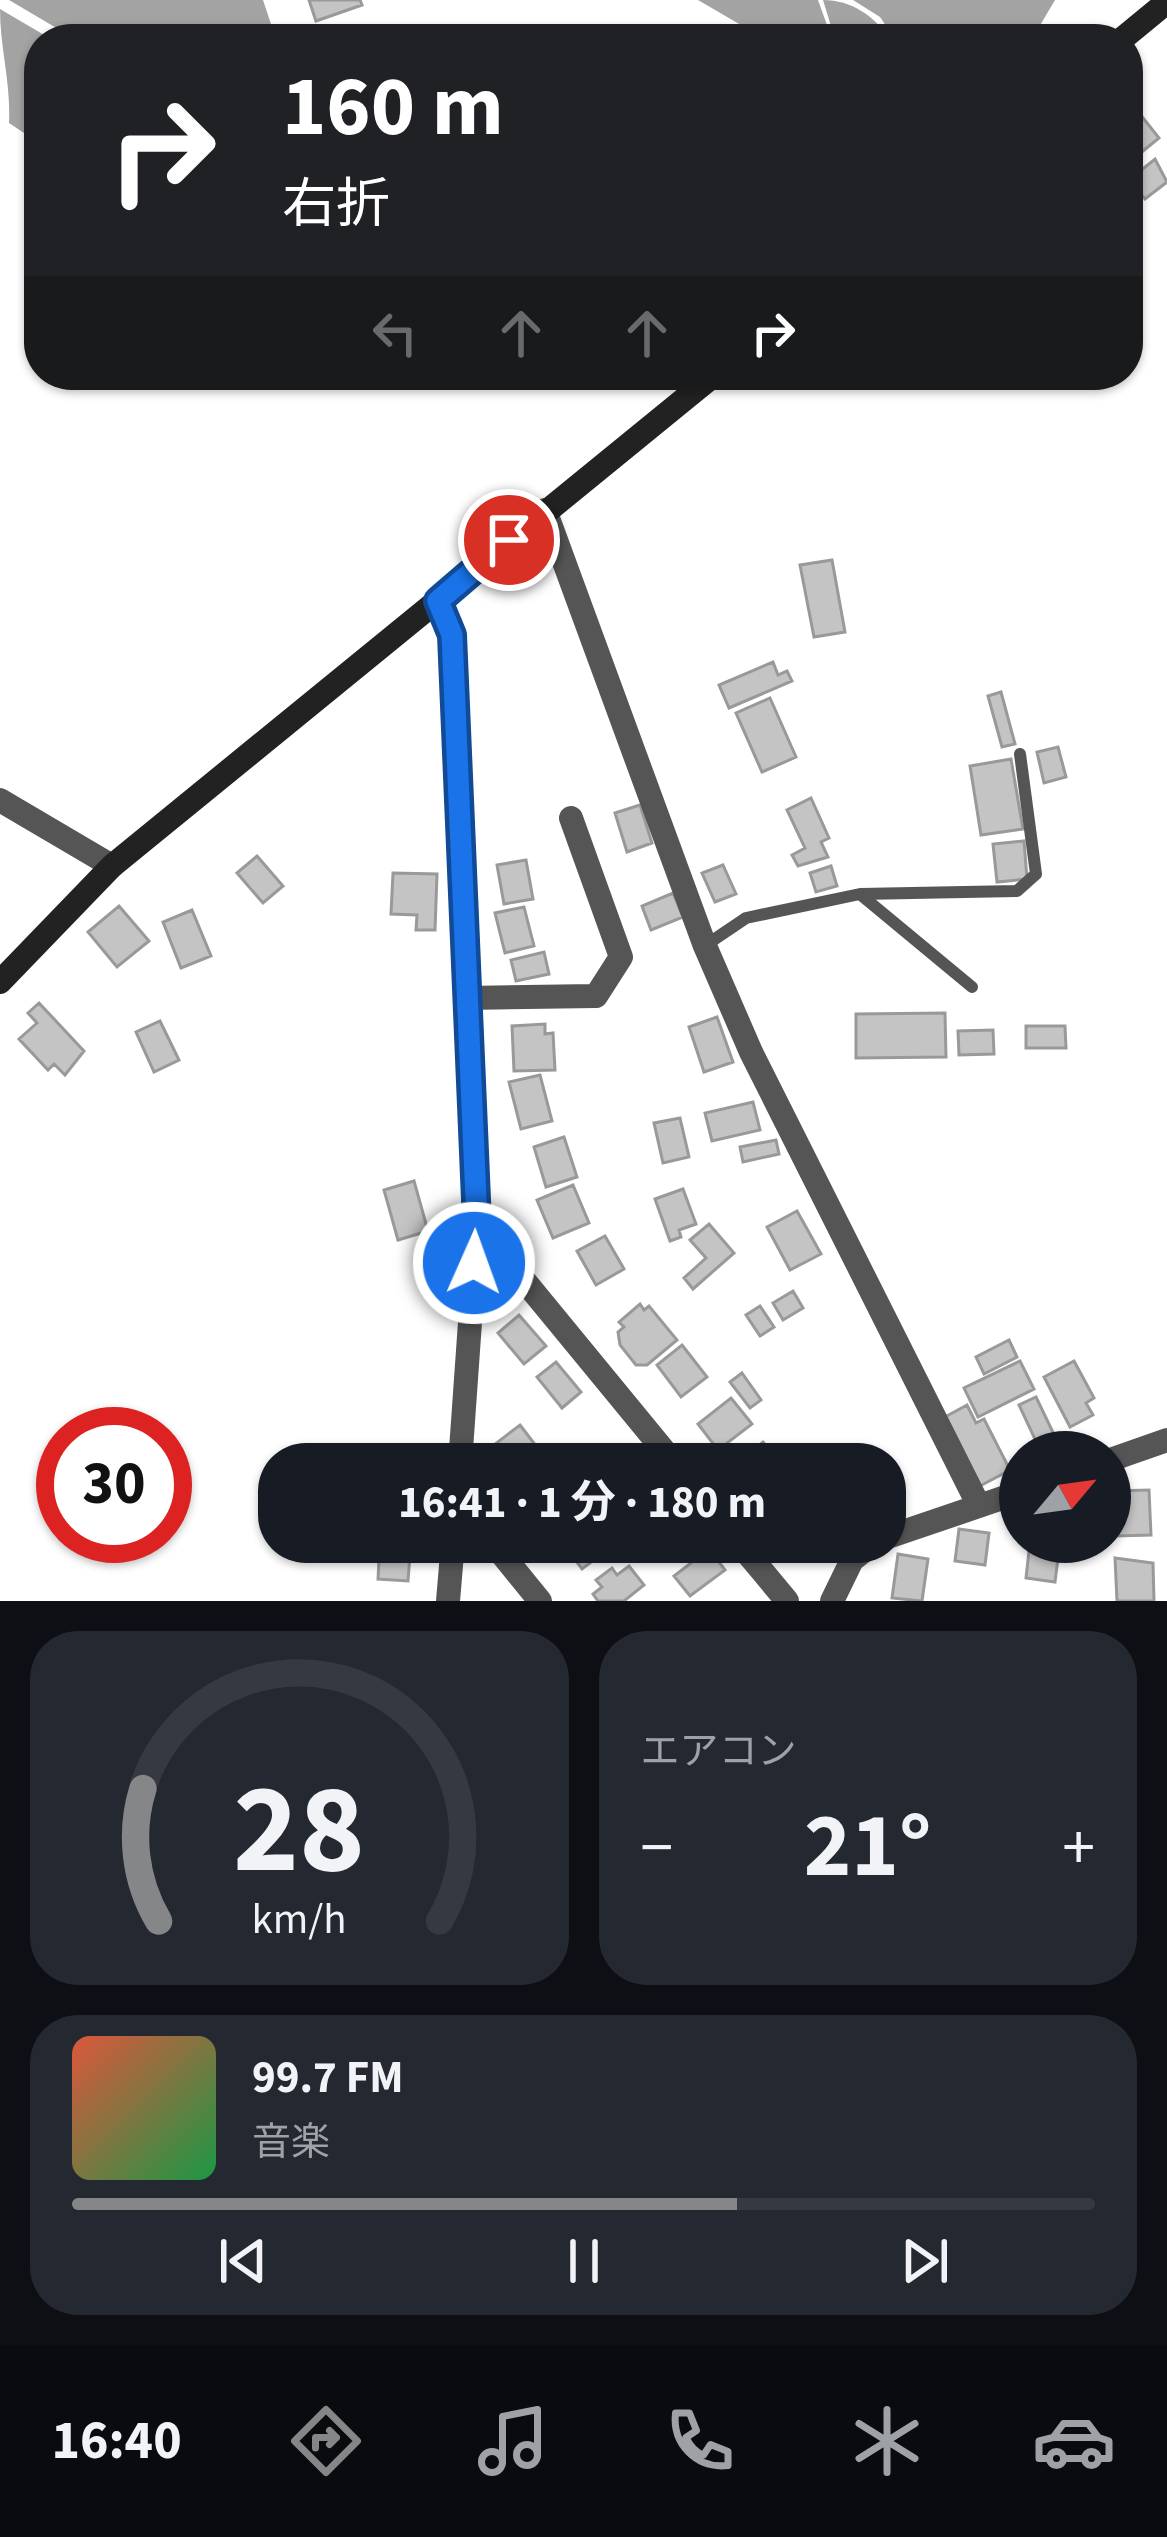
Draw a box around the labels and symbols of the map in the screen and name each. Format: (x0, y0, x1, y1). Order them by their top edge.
pin (458, 489, 560, 591)
position arrow (411, 1200, 537, 1326)
speed limit sign: 30 (36, 1407, 192, 1563)
north arrow (999, 1431, 1131, 1563)

